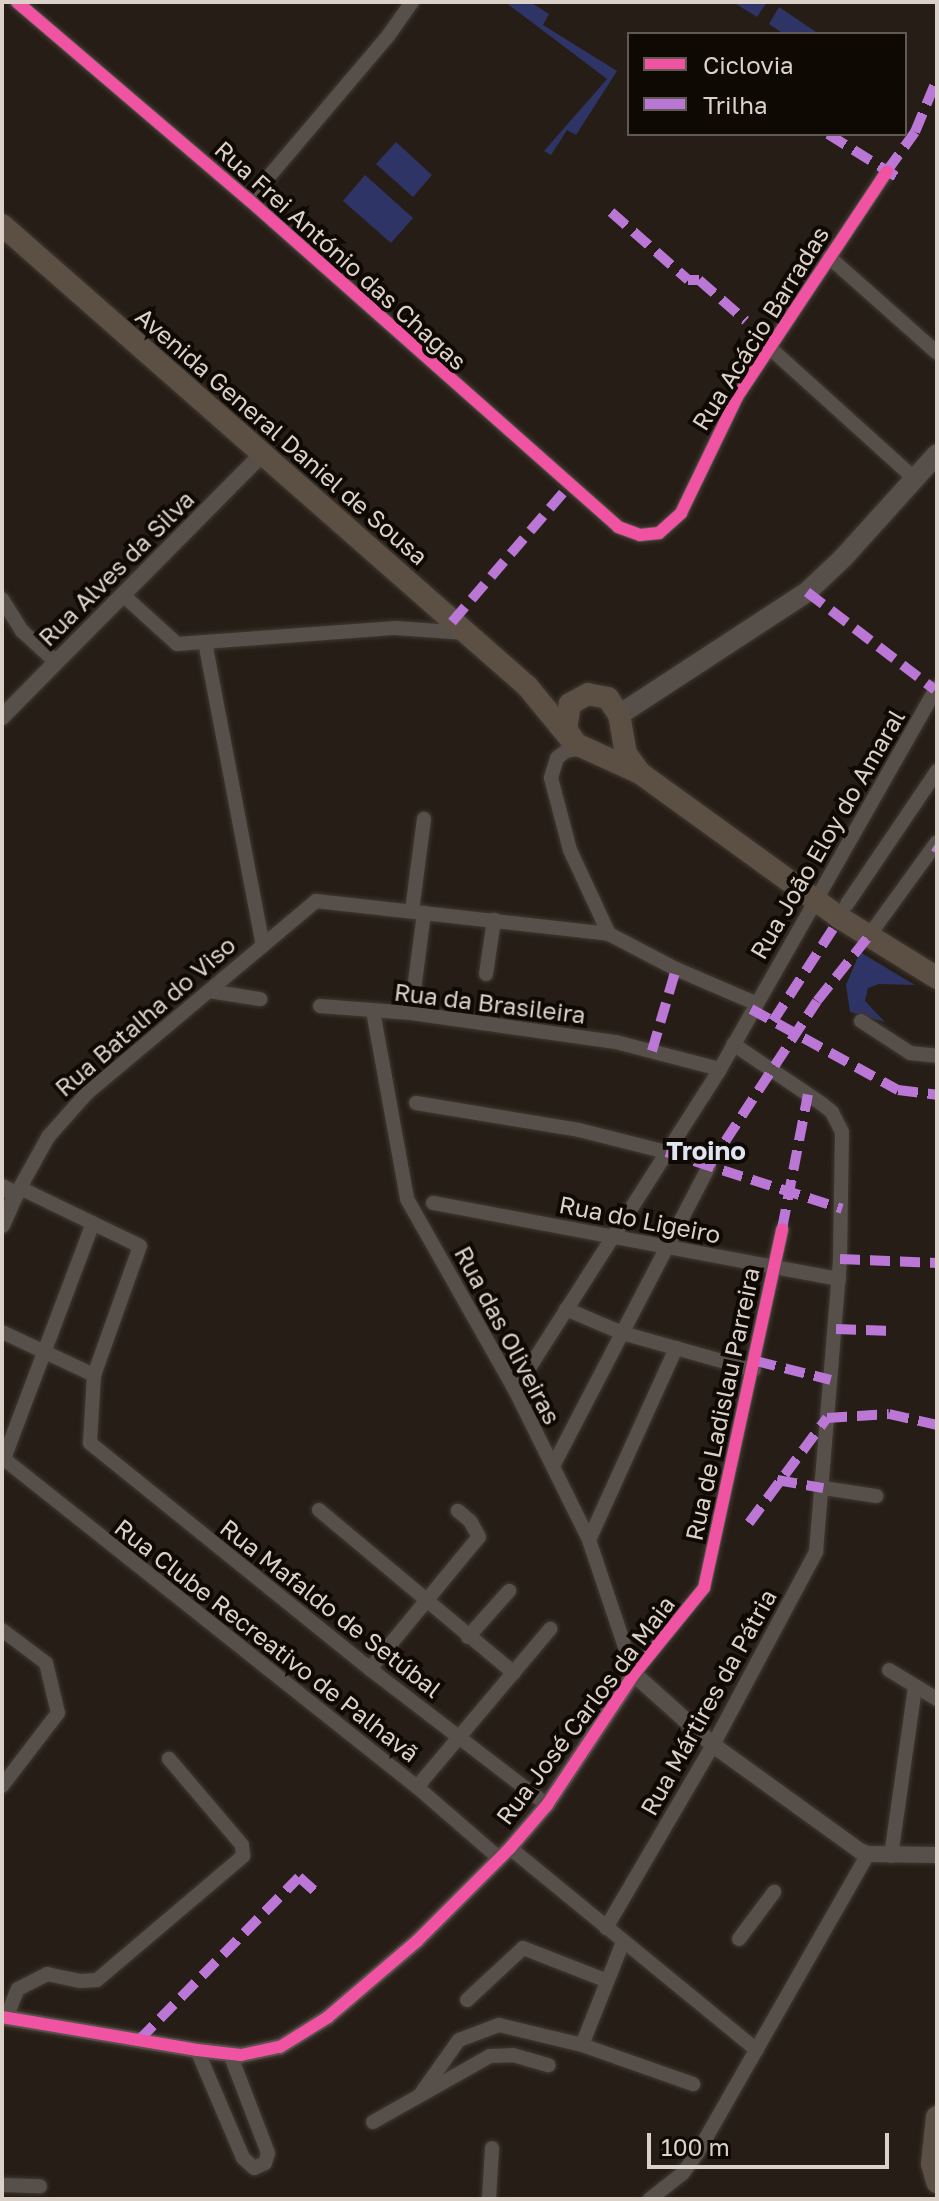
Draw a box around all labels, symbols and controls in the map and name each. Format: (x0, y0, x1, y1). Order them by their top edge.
legend (627, 32, 907, 136)
text: Ciclovia (703, 50, 794, 79)
text: Trilha (703, 90, 768, 119)
street label: Rua Frei António das Chagas (209, 134, 473, 376)
street label: Rua Acácio Barradas (686, 221, 834, 435)
street label: Avenida General Daniel de Sousa (130, 301, 434, 571)
street label: Rua Alves da Silva (32, 484, 200, 652)
street label: Rua João Eloy do Amaral (744, 704, 910, 964)
street label: Rua Batalha do Viso (49, 930, 241, 1102)
street label: Rua da Brasileira (393, 977, 587, 1029)
district label: Troino (666, 1135, 746, 1167)
street label: Rua do Ligeiro (557, 1189, 723, 1249)
street label: Rua das Oliveiras (449, 1241, 567, 1429)
street label: Rua de Ladislau Parreira (679, 1265, 765, 1543)
street label: Rua Clube Recreativo de Palhavã (109, 1512, 425, 1768)
street label: Rua Mafaldo de Setúbal (215, 1513, 447, 1703)
street label: Rua Mártires da Pátria (634, 1584, 782, 1820)
street label: Rua José Carlos da Maia (490, 1590, 680, 1830)
scale bar (651, 2117, 893, 2167)
text: 100 m (661, 2132, 730, 2161)

